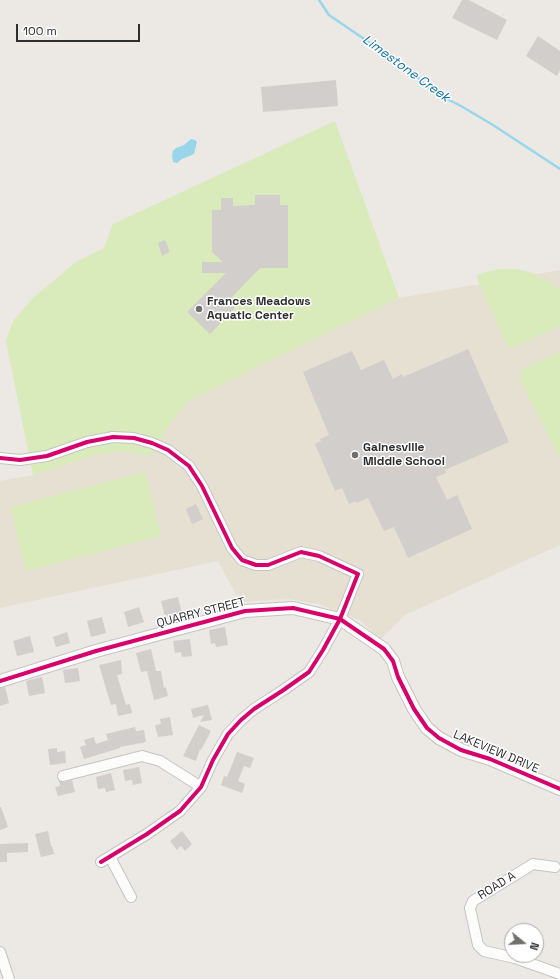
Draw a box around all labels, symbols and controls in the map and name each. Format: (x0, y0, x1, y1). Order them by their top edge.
scale bar (18, 16, 142, 42)
text: 100 m (23, 23, 57, 39)
water label: Limestone Creek (359, 32, 453, 106)
place label: Frances Meadows Aquatic Center (207, 295, 311, 323)
marker: Frances Meadows Aquatic Center (194, 304, 204, 314)
place label: Gainesville Middle School (363, 441, 445, 469)
marker: Gainesville Middle School (350, 450, 360, 460)
street label: QUARRY STREET (155, 595, 247, 631)
street label: LAKEVIEW DRIVE (451, 727, 541, 777)
street label: ROAD A (476, 869, 518, 903)
north arrow (504, 923, 544, 963)
text: N (527, 941, 542, 952)

